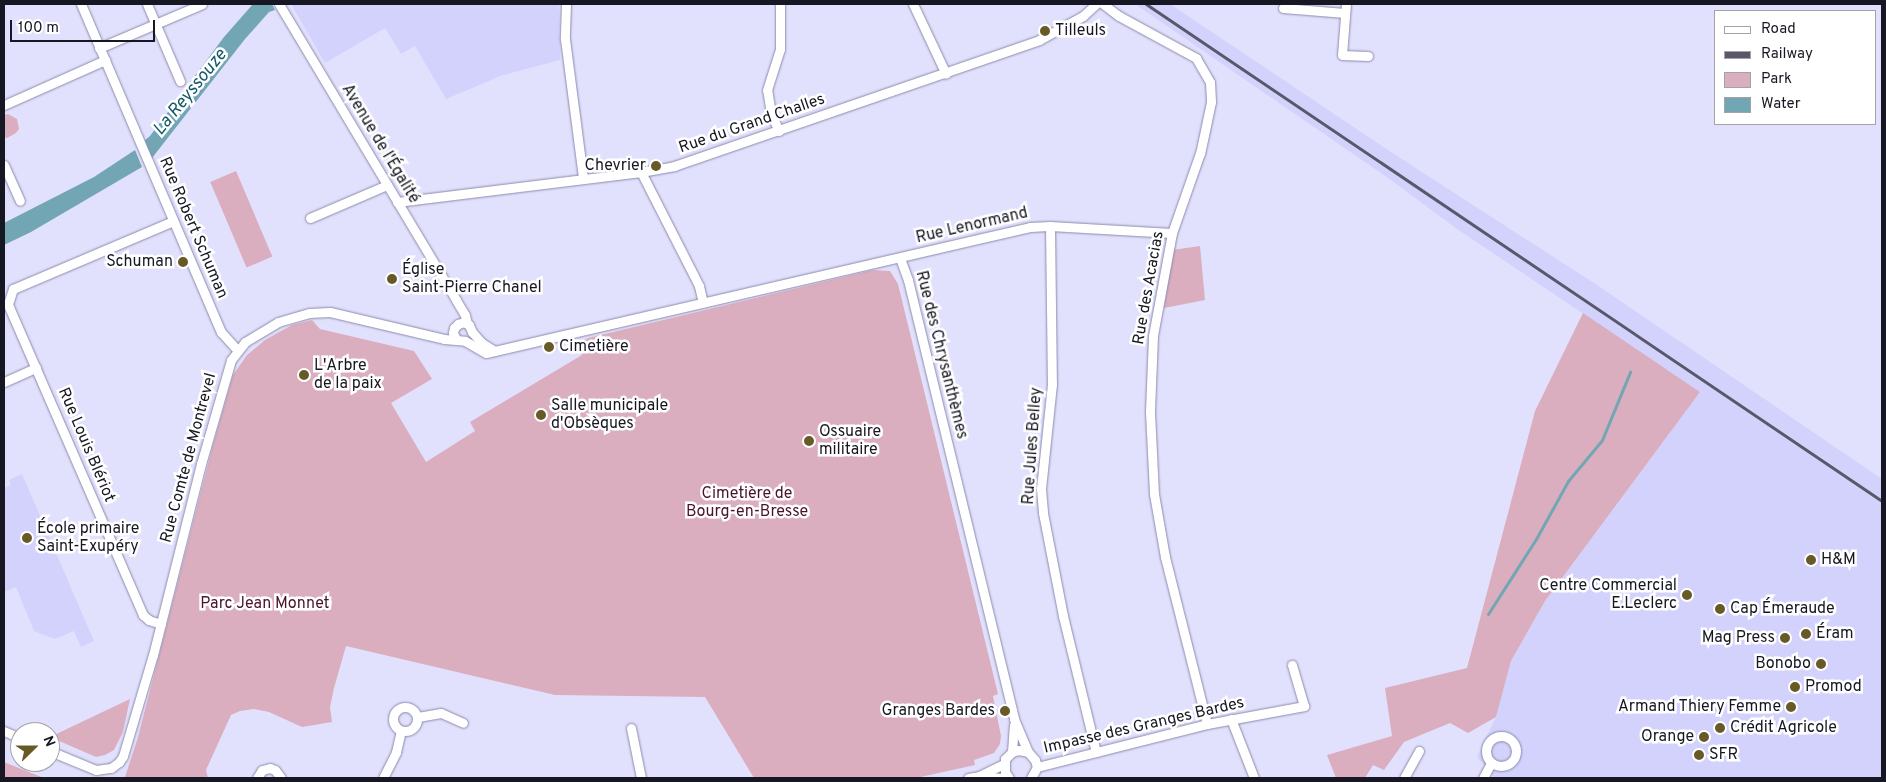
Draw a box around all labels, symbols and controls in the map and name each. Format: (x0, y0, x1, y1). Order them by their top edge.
scale bar (12, 10, 158, 42)
legend (1714, 10, 1876, 125)
text: 100 m (18, 19, 59, 38)
text: Road (1761, 20, 1796, 39)
place label: Tilleuls (1055, 21, 1106, 41)
marker: Tilleuls (1039, 25, 1051, 37)
water label: La Reyssouze (150, 45, 232, 141)
text: Railway (1761, 45, 1813, 64)
text: Park (1761, 70, 1792, 89)
street label: Avenue de l'Égalité (337, 81, 423, 207)
street label: Rue du Grand Challes (676, 90, 828, 158)
text: Water (1761, 95, 1800, 114)
street label: Rue Robert Schuman (154, 154, 232, 302)
place label: Chevrier (585, 156, 646, 176)
marker: Chevrier (650, 160, 662, 172)
street label: Rue Lenormand (914, 204, 1030, 248)
street label: Rue des Acacias (1130, 229, 1168, 347)
place label: Schuman (106, 252, 173, 272)
marker: Schuman (177, 256, 189, 268)
place label: Église Saint-Pierre Chanel (402, 260, 542, 298)
street label: Rue des Chrysanthèmes (911, 269, 971, 441)
marker: Église Saint-Pierre Chanel (386, 273, 398, 285)
place label: Cimetière (559, 337, 628, 357)
marker: Cimetière (543, 341, 555, 353)
place label: L'Arbre de la paix (314, 356, 382, 394)
marker: L'Arbre de la paix (298, 369, 310, 381)
street label: Rue Comte de Montrevel (157, 371, 221, 545)
street label: Rue Louis Blériot (53, 385, 119, 505)
street label: Rue Jules Belley (1019, 387, 1047, 505)
place label: Salle municipale d'Obsèques (551, 396, 668, 434)
marker: Salle municipale d'Obsèques (535, 409, 547, 421)
place label: Ossuaire militaire (819, 422, 881, 460)
marker: Ossuaire militaire (803, 435, 815, 447)
park label: Cimetière de Bourg-en-Bresse (686, 484, 808, 522)
place label: École primaire Saint-Exupéry (37, 519, 139, 557)
marker: École primaire Saint-Exupéry (21, 532, 33, 544)
place label: H&M (1821, 550, 1856, 570)
marker: H&M (1805, 554, 1817, 566)
place label: Centre Commercial E.Leclerc (1539, 576, 1677, 614)
marker: Centre Commercial E.Leclerc (1681, 589, 1693, 601)
park label: Parc Jean Monnet (200, 594, 330, 614)
place label: Cap Émeraude (1730, 599, 1835, 619)
marker: Cap Émeraude (1714, 603, 1726, 615)
place label: Éram (1816, 624, 1854, 644)
place label: Mag Press (1702, 628, 1775, 648)
marker: Éram (1800, 628, 1812, 640)
marker: Mag Press (1779, 632, 1791, 644)
place label: Bonobo (1755, 654, 1811, 674)
marker: Bonobo (1815, 658, 1827, 670)
place label: Promod (1805, 677, 1862, 697)
marker: Promod (1789, 681, 1801, 693)
street label: Impasse des Granges Bardes (1042, 694, 1246, 758)
place label: Armand Thiery Femme (1617, 697, 1781, 717)
place label: Granges Bardes (882, 701, 995, 721)
marker: Armand Thiery Femme (1785, 701, 1797, 713)
marker: Granges Bardes (999, 705, 1011, 717)
place label: Crédit Agricole (1730, 718, 1838, 738)
north arrow (10, 722, 60, 772)
marker: Crédit Agricole (1714, 722, 1726, 734)
place label: Orange (1641, 727, 1694, 747)
marker: Orange (1698, 731, 1710, 743)
text: N (39, 734, 58, 749)
place label: SFR (1709, 745, 1738, 765)
marker: SFR (1693, 749, 1705, 761)

